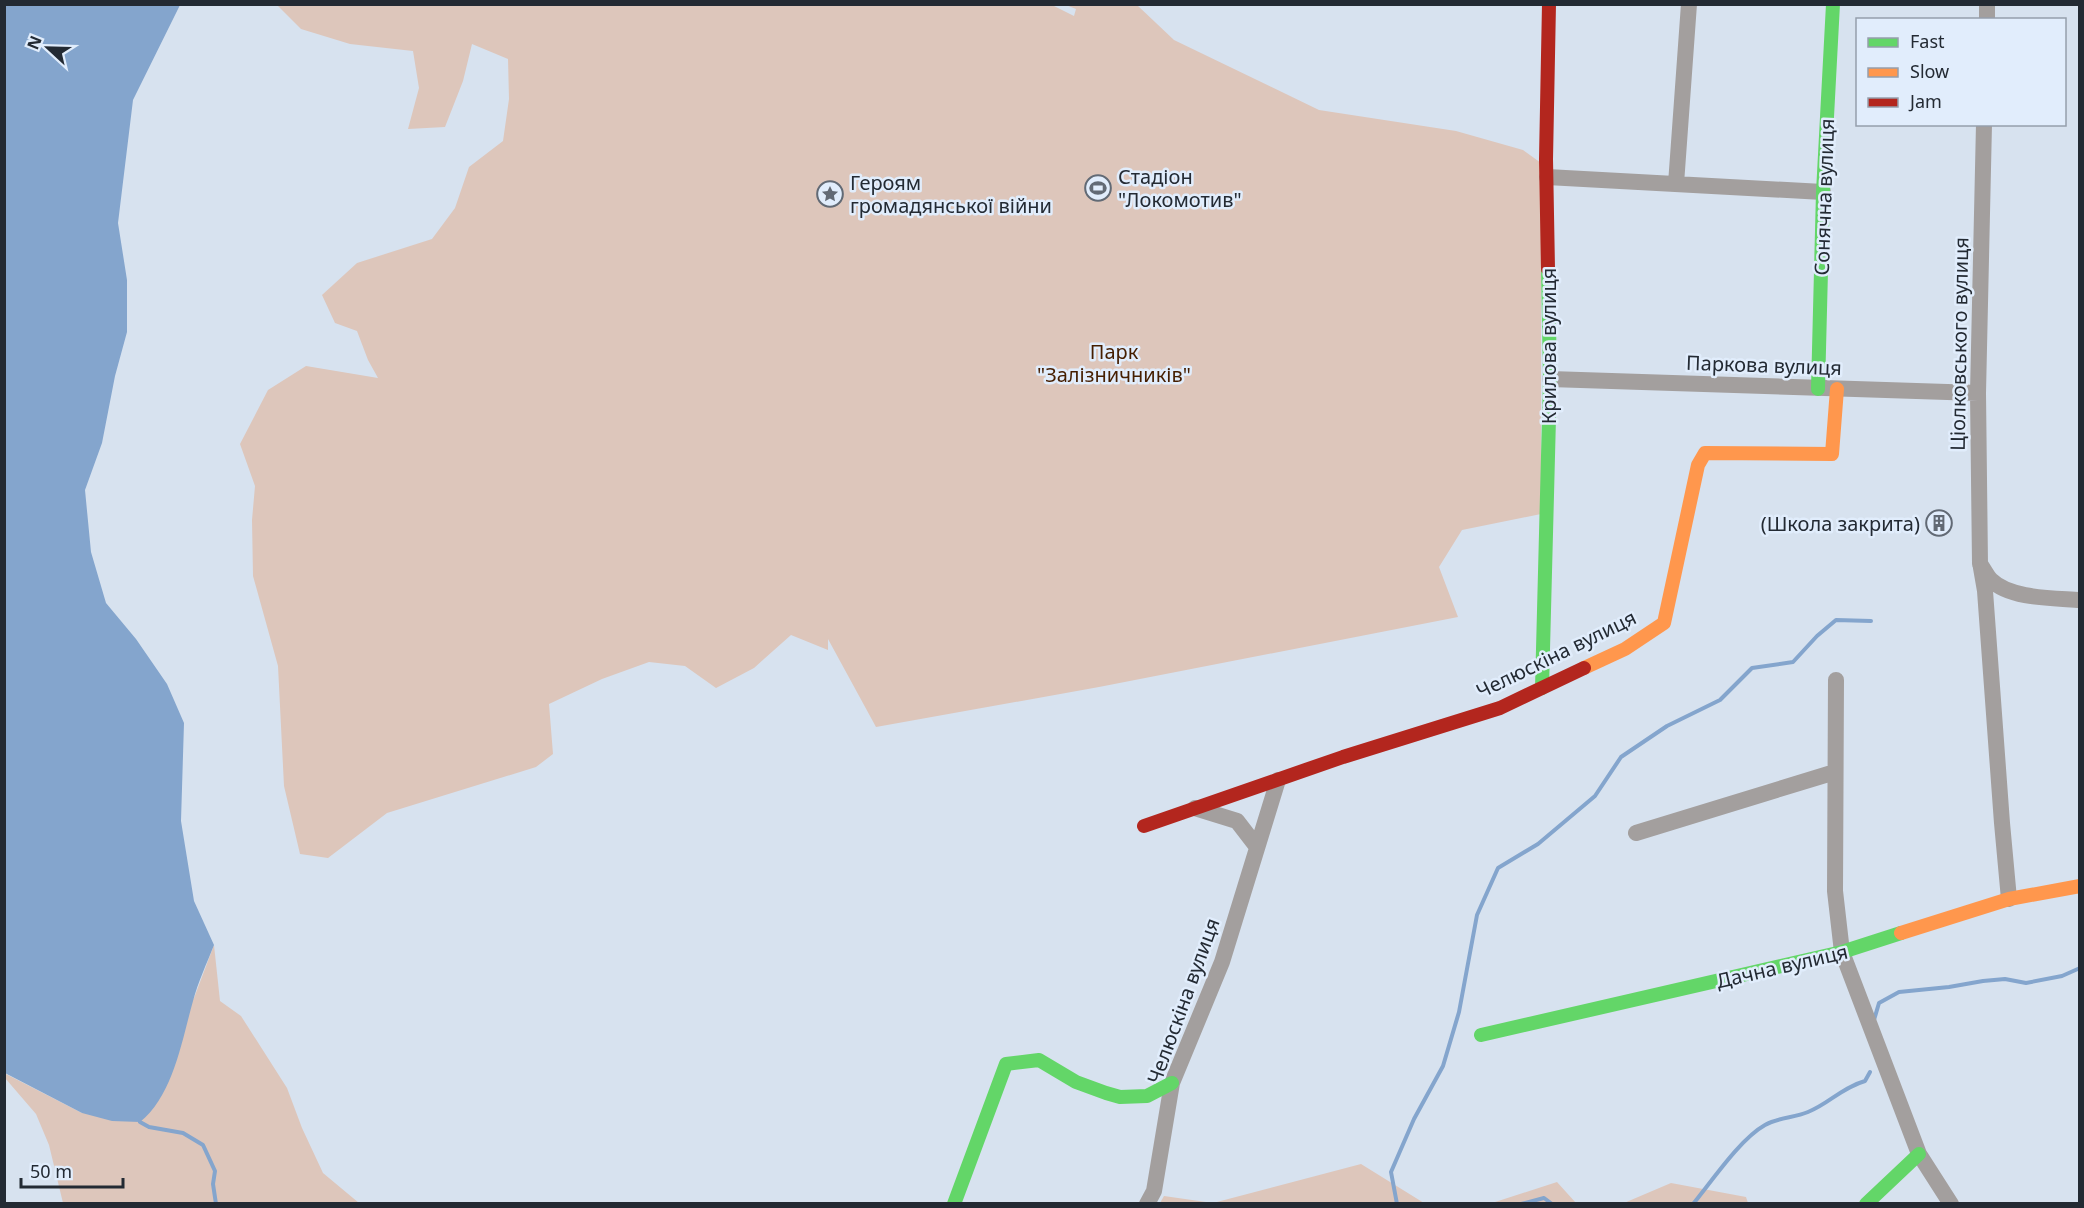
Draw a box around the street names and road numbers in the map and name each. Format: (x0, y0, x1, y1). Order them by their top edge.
street label: Сонячна вулиця (1808, 118, 1840, 276)
street label: Ціолковського вулиця (1944, 237, 1974, 451)
street label: Крилова вулиця (1535, 268, 1562, 424)
street label: Паркова вулиця (1686, 349, 1842, 381)
street label: Челюскіна вулиця (1472, 604, 1640, 704)
street label: Челюскіна вулиця (1140, 914, 1226, 1088)
street label: Дачна вулиця (1714, 938, 1850, 994)

